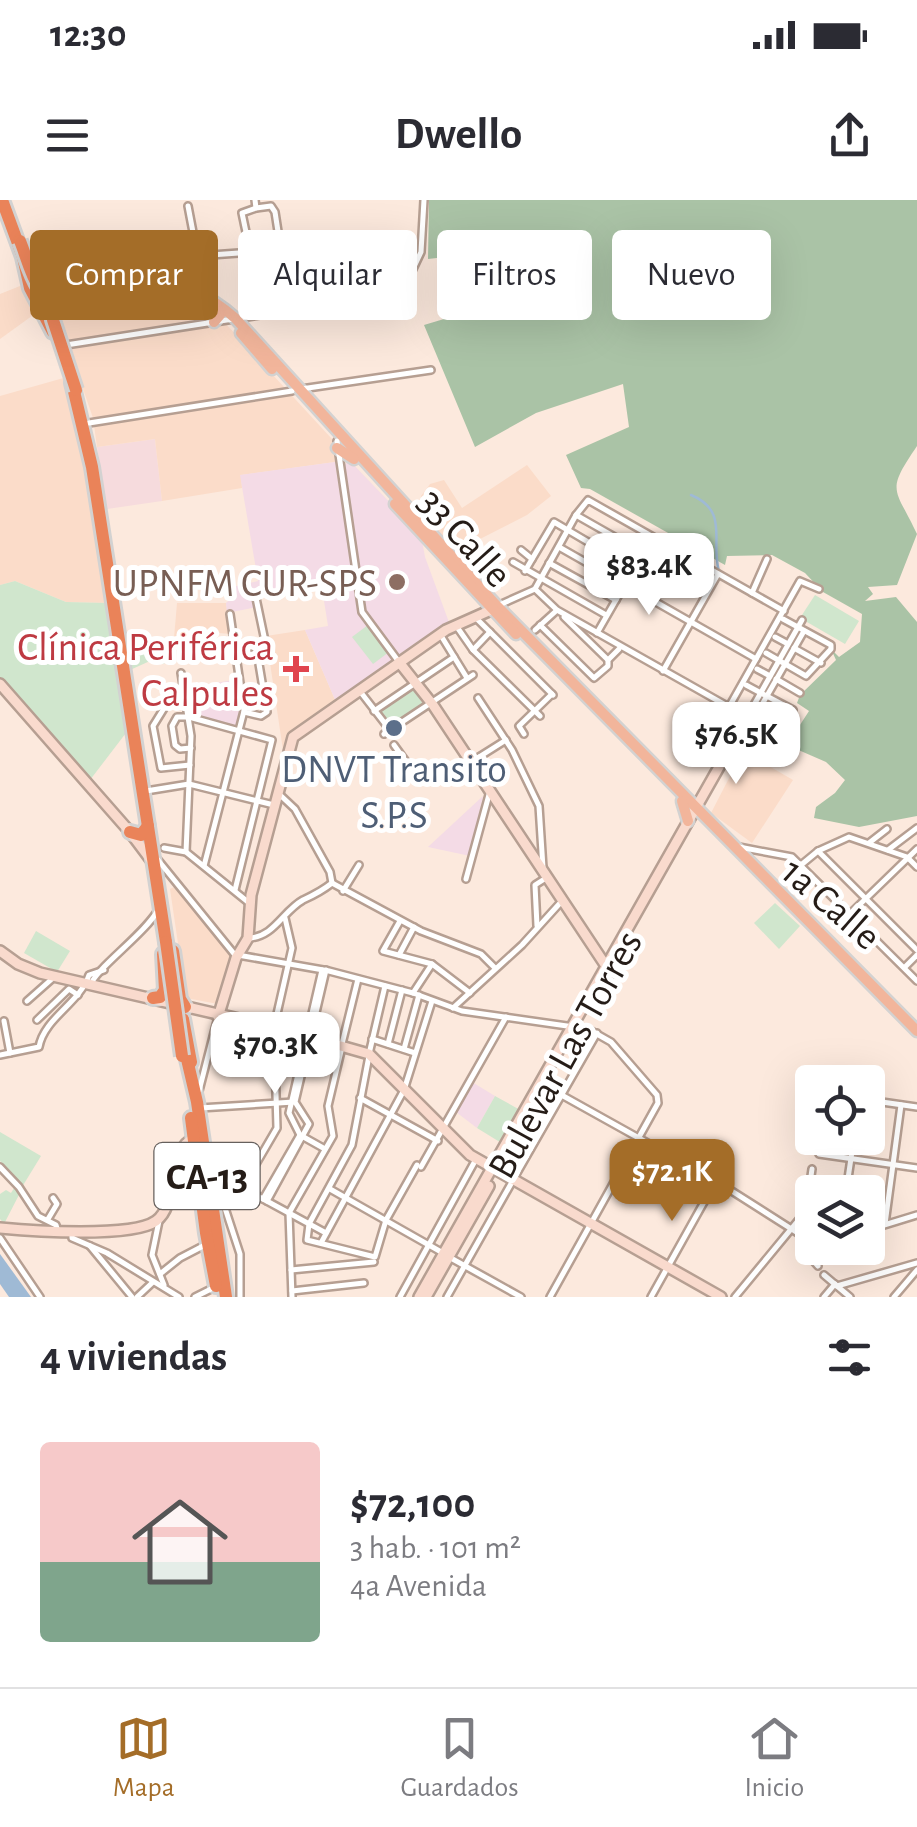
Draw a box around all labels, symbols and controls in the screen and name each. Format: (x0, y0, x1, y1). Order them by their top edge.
text: 12:30 (50, 16, 126, 54)
icon: menu (40, 108, 95, 163)
icon: share (822, 108, 877, 163)
text: Dwello (395, 112, 522, 157)
chip: Comprar (30, 230, 218, 320)
chip: Alquilar (238, 230, 417, 320)
chip: Filtros (437, 230, 592, 320)
chip: Nuevo (612, 230, 771, 320)
street label: 33 Calle (410, 481, 519, 595)
pin: $83.4K (568, 533, 730, 618)
text: $83.4K (606, 549, 692, 581)
place label: UPNFM CUR-SPS (113, 564, 377, 604)
marker: UPNFM CUR-SPS (386, 571, 408, 593)
place label: Clínica Periférica Calpules (17, 628, 274, 714)
marker: Clínica Periférica Calpules (283, 656, 309, 682)
pin: $76.5K (655, 702, 817, 787)
marker: DNVT Transito S.P.S (383, 717, 405, 739)
text: $76.5K (694, 718, 778, 750)
place label: DNVT Transito S.P.S (281, 750, 507, 836)
street label: 1a Calle (774, 851, 888, 958)
street label: Bulevar Las Torres (481, 925, 650, 1185)
pin: $70.3K (194, 1012, 356, 1097)
text: $70.3K (233, 1028, 317, 1060)
map controls (795, 1065, 885, 1265)
button: locate (795, 1065, 885, 1155)
pin: $72.1K (591, 1139, 753, 1224)
road number: CA-13 (154, 1143, 260, 1209)
text: $72.1K (632, 1155, 712, 1187)
button: layers (795, 1175, 885, 1265)
icon: filters (822, 1330, 877, 1385)
text: 4 viviendas (40, 1336, 227, 1378)
icon: home (120, 1482, 240, 1602)
text: $72,100 (350, 1483, 475, 1525)
text: 3 hab. · 101 m² (350, 1532, 521, 1564)
text: 4a Avenida (350, 1570, 487, 1602)
tab: Mapa (113, 1711, 175, 1805)
tab: Guardados (400, 1711, 519, 1805)
tab: Inicio (744, 1711, 804, 1805)

